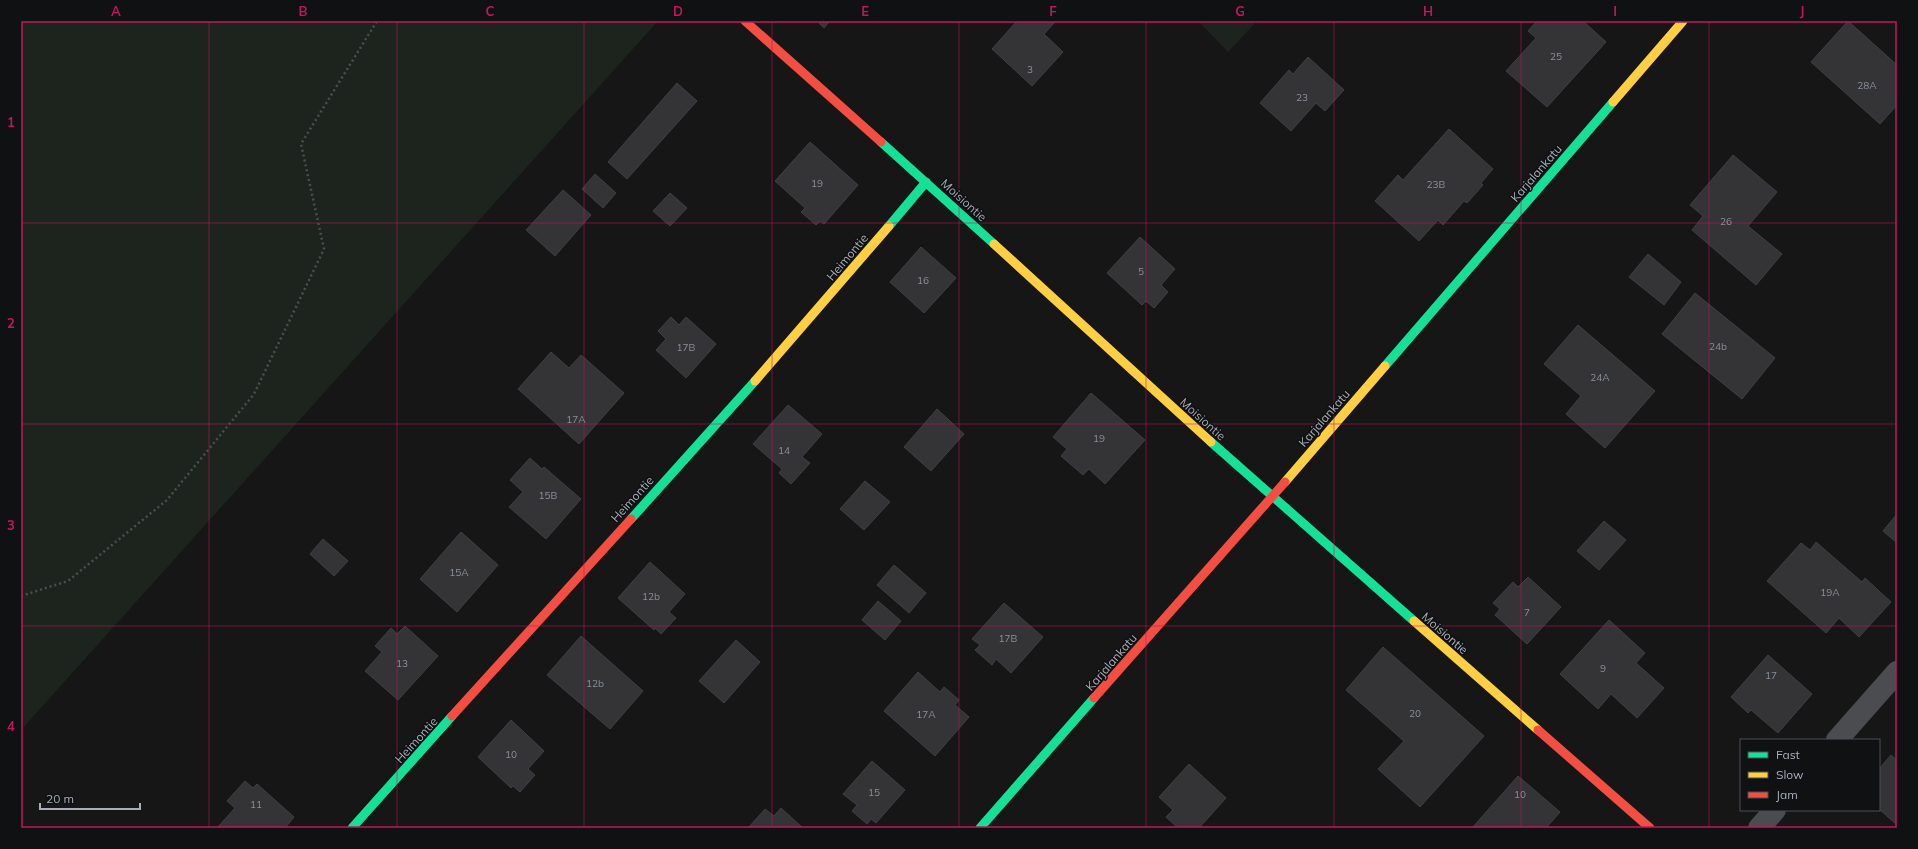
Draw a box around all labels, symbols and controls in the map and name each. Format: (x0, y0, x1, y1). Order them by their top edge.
text: A (111, 3, 121, 19)
text: B (299, 3, 308, 19)
text: C (486, 3, 495, 19)
text: D (673, 3, 683, 19)
text: E (861, 3, 869, 19)
text: F (1049, 3, 1057, 19)
text: G (1235, 3, 1245, 19)
text: H (1423, 3, 1433, 19)
text: I (1613, 3, 1617, 19)
text: J (1800, 3, 1804, 19)
house number: 25 (1550, 50, 1562, 63)
house number: 3 (1027, 63, 1033, 76)
house number: 28A (1857, 79, 1877, 92)
house number: 23 (1296, 91, 1308, 104)
text: 1 (7, 114, 15, 130)
street label: Karjalankatu (1507, 141, 1565, 205)
street label: Moisiontie (938, 176, 990, 224)
house number: 19 (811, 177, 823, 190)
house number: 23B (1427, 178, 1446, 191)
house number: 26 (1720, 215, 1732, 228)
street label: Heimontie (823, 231, 871, 283)
house number: 5 (1138, 265, 1144, 278)
house number: 16 (917, 274, 929, 287)
text: 2 (7, 315, 15, 331)
house number: 24b (1709, 340, 1727, 353)
house number: 17B (677, 341, 696, 354)
house number: 24A (1590, 371, 1610, 384)
street label: Karjalankatu (1295, 386, 1353, 450)
street label: Moisiontie (1177, 395, 1229, 443)
house number: 17A (566, 413, 586, 426)
house number: 19 (1093, 432, 1105, 445)
house number: 14 (778, 444, 790, 457)
street label: Heimontie (607, 473, 657, 525)
house number: 15B (539, 489, 558, 502)
text: 3 (7, 517, 15, 533)
house number: 15A (449, 566, 469, 579)
house number: 19A (1820, 586, 1840, 599)
house number: 12b (642, 590, 660, 603)
house number: 7 (1524, 606, 1530, 619)
street label: Moisiontie (1419, 609, 1471, 657)
street label: Karjalankatu (1082, 630, 1140, 694)
house number: 17B (999, 632, 1018, 645)
house number: 13 (396, 657, 408, 670)
house number: 9 (1600, 662, 1606, 675)
house number: 17 (1765, 669, 1777, 682)
house number: 12b (586, 677, 604, 690)
house number: 20 (1409, 707, 1421, 720)
house number: 17A (916, 708, 936, 721)
street label: Heimontie (391, 714, 441, 766)
text: 4 (7, 718, 15, 734)
legend (1740, 739, 1880, 811)
text: Fast (1776, 747, 1800, 762)
house number: 10 (505, 748, 517, 761)
text: Slow (1776, 767, 1804, 782)
scale bar (40, 785, 140, 811)
house number: 15 (868, 786, 880, 799)
text: Jam (1776, 787, 1798, 802)
house number: 10 (1514, 788, 1526, 801)
text: 20 m (46, 791, 74, 806)
house number: 11 (250, 798, 262, 811)

